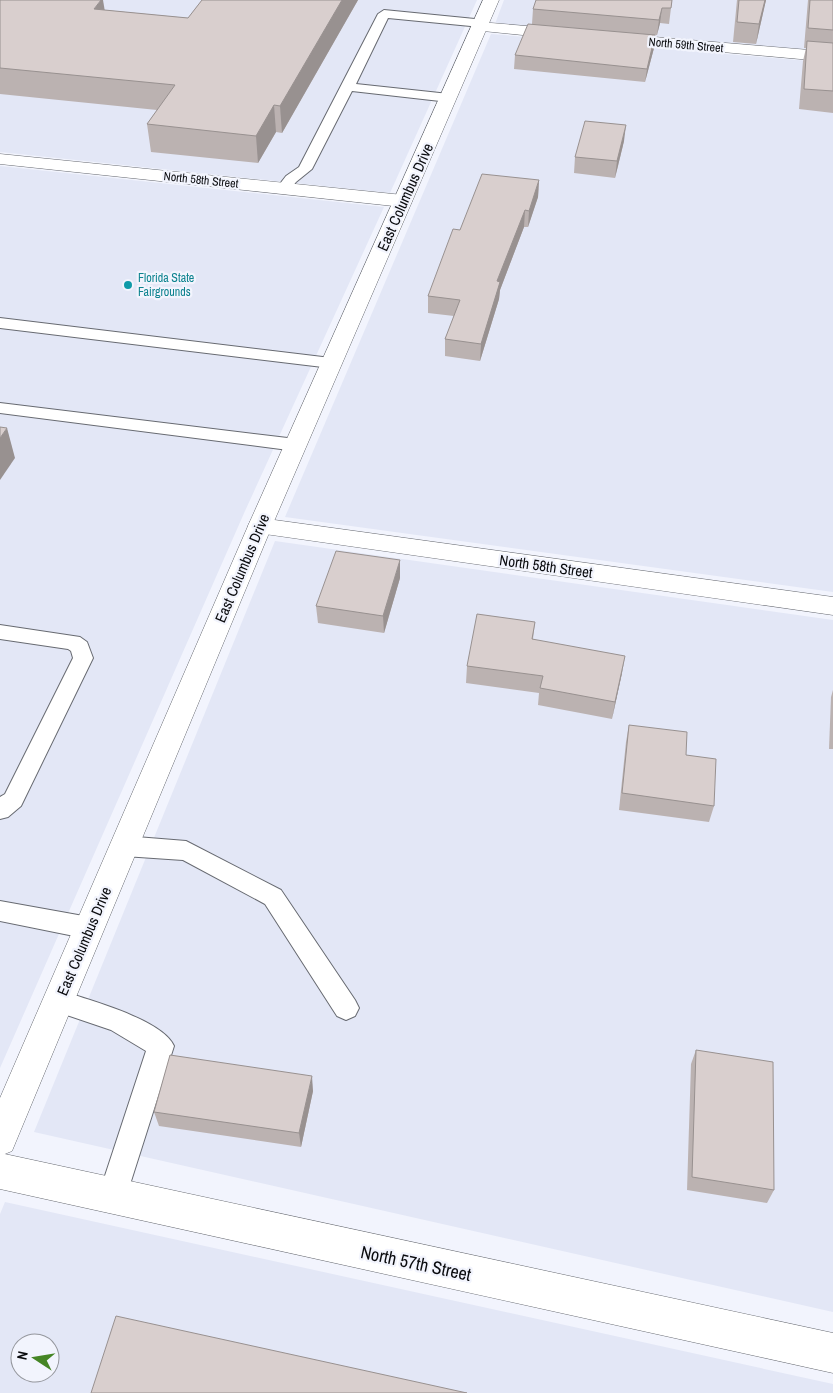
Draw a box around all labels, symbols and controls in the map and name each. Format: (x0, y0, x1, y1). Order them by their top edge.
street label: North 59th Street (648, 34, 724, 56)
street label: East Columbus Drive (372, 140, 438, 254)
street label: North 58th Street (163, 168, 239, 192)
place label: Florida State Fairgrounds (138, 270, 194, 300)
marker: Florida State Fairgrounds (122, 279, 134, 291)
street label: East Columbus Drive (210, 510, 274, 626)
street label: North 58th Street (498, 549, 594, 583)
street label: East Columbus Drive (52, 883, 116, 999)
street label: North 57th Street (358, 1239, 474, 1287)
north arrow (10, 1333, 60, 1383)
text: N (13, 1349, 32, 1361)

